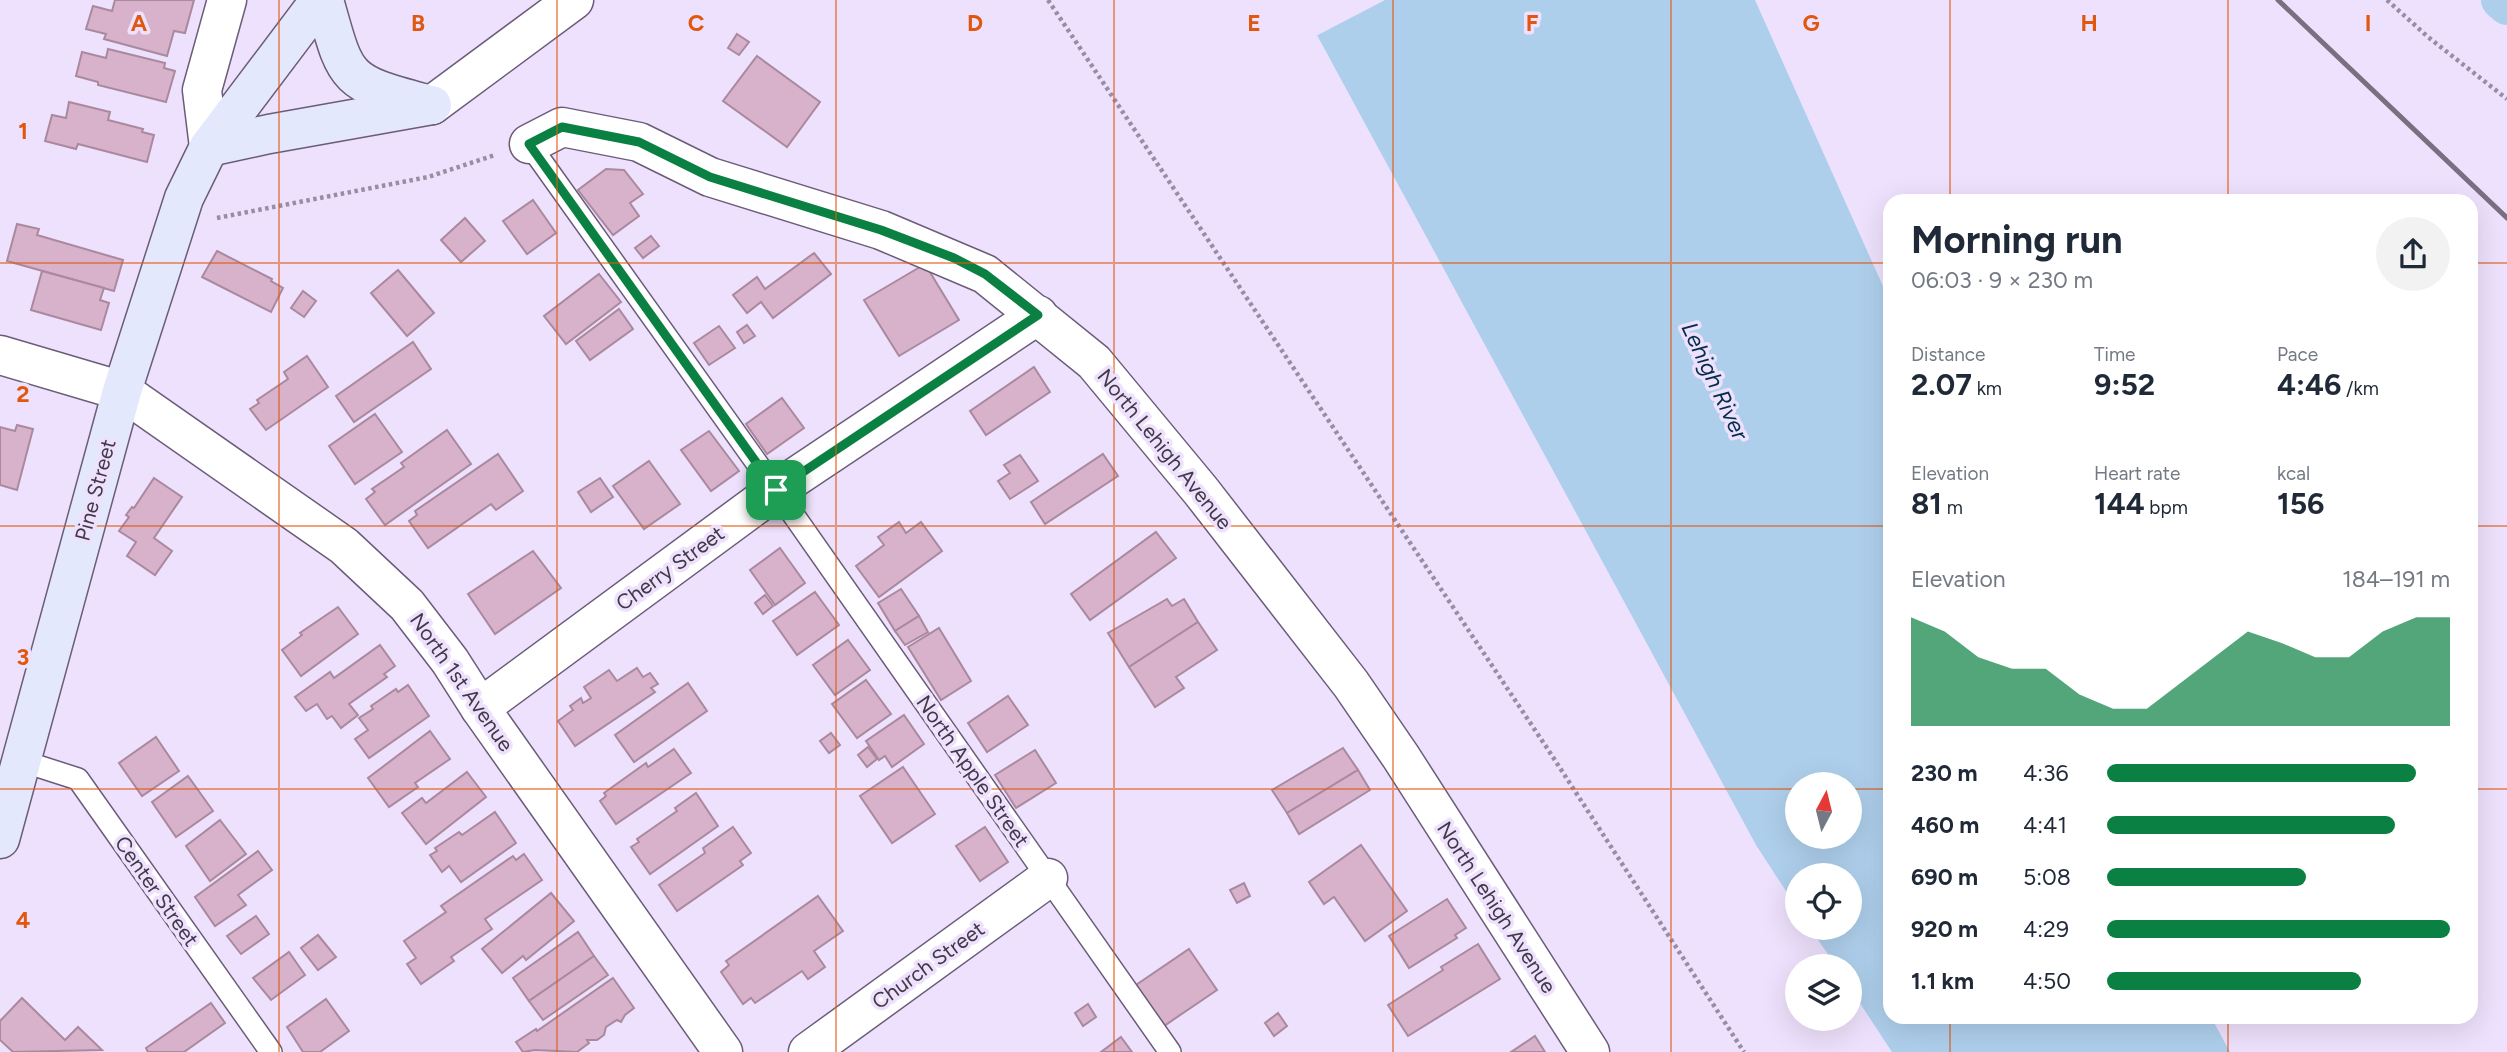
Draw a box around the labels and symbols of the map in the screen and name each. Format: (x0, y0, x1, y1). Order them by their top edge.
text: A (131, 9, 148, 37)
text: B (411, 9, 425, 37)
text: C (688, 9, 705, 37)
text: D (967, 9, 983, 37)
text: E (1247, 9, 1261, 37)
text: F (1526, 9, 1539, 37)
text: G (1802, 9, 1820, 37)
text: H (2080, 9, 2098, 37)
text: I (2365, 9, 2371, 37)
text: 1 (18, 117, 28, 145)
water label: Lehigh River (1676, 318, 1755, 445)
street label: North Lehigh Avenue (1092, 364, 1238, 534)
text: 2 (16, 380, 30, 408)
street label: Pine Street (69, 436, 121, 544)
pin (746, 460, 806, 520)
street label: Cherry Street (611, 520, 729, 616)
street label: North 1st Avenue (405, 608, 519, 756)
text: 3 (17, 643, 29, 671)
street label: North Apple Street (911, 690, 1035, 852)
north arrow (1785, 772, 1862, 849)
street label: North Lehigh Avenue (1432, 816, 1562, 998)
street label: Center Street (110, 831, 204, 951)
text: 4 (16, 906, 30, 934)
street label: Church Street (867, 916, 989, 1014)

